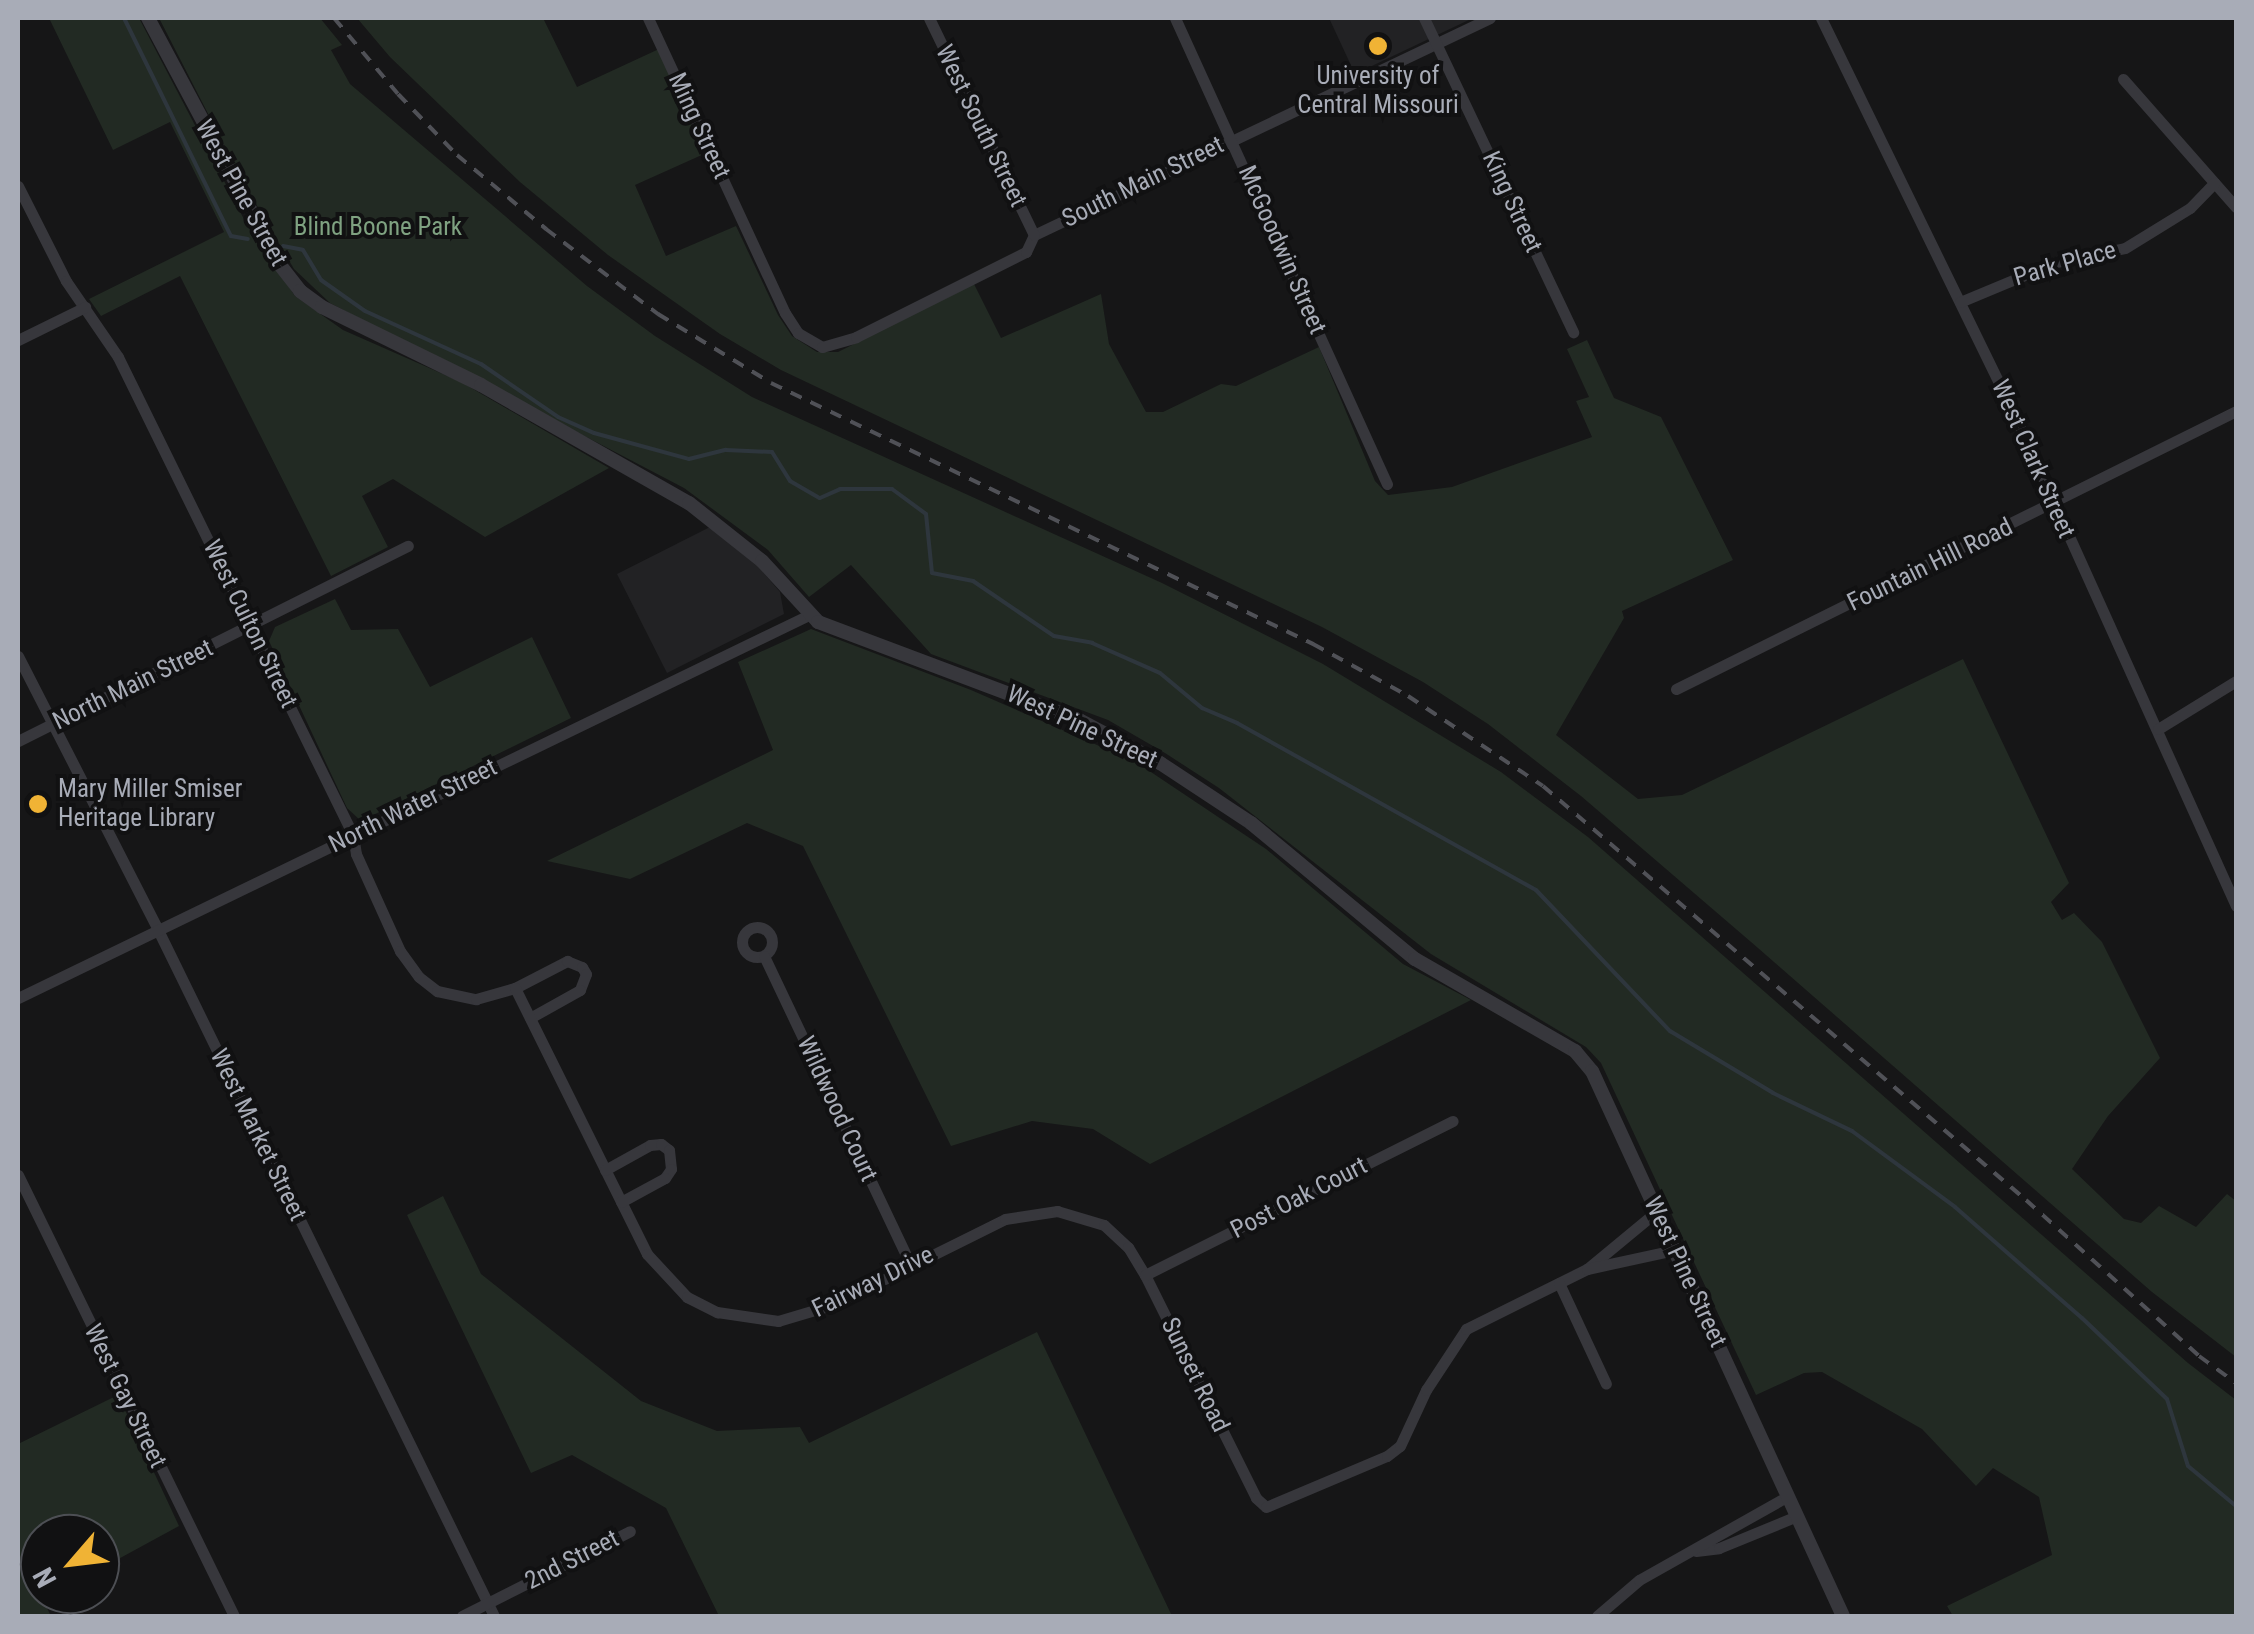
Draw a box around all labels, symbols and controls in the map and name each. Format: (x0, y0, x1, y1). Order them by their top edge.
marker: University of Central Missouri (1367, 35, 1389, 57)
street label: West South Street (929, 40, 1033, 212)
place label: University of Central Missouri (1297, 62, 1459, 121)
street label: Ming Street (661, 68, 737, 184)
street label: West Pine Street (188, 115, 294, 271)
street label: South Main Street (1057, 130, 1229, 234)
street label: King Street (1476, 147, 1548, 257)
street label: McGoodwin Street (1231, 161, 1333, 339)
park label: Blind Boone Park (294, 212, 462, 242)
street label: Park Place (2010, 235, 2120, 293)
street label: West Clark Street (1985, 375, 2081, 543)
street label: Fountain Hill Road (1842, 512, 2018, 618)
street label: West Culton Street (196, 535, 304, 713)
street label: North Main Street (48, 633, 218, 737)
street label: West Pine Street (1002, 679, 1162, 775)
street label: North Water Street (324, 752, 502, 860)
place label: Mary Miller Smiser Heritage Library (58, 775, 242, 834)
marker: Mary Miller Smiser Heritage Library (27, 793, 49, 815)
street label: Wildwood Court (790, 1032, 884, 1186)
street label: West Market Street (203, 1044, 313, 1226)
street label: Post Oak Court (1226, 1151, 1372, 1245)
street label: West Pine Street (1637, 1192, 1733, 1352)
street label: Fairway Drive (807, 1240, 939, 1324)
street label: Sunset Road (1154, 1313, 1236, 1437)
street label: West Gay Street (77, 1319, 173, 1473)
north arrow (20, 1514, 120, 1614)
street label: 2nd Street (520, 1524, 624, 1596)
text: N (26, 1562, 63, 1593)

